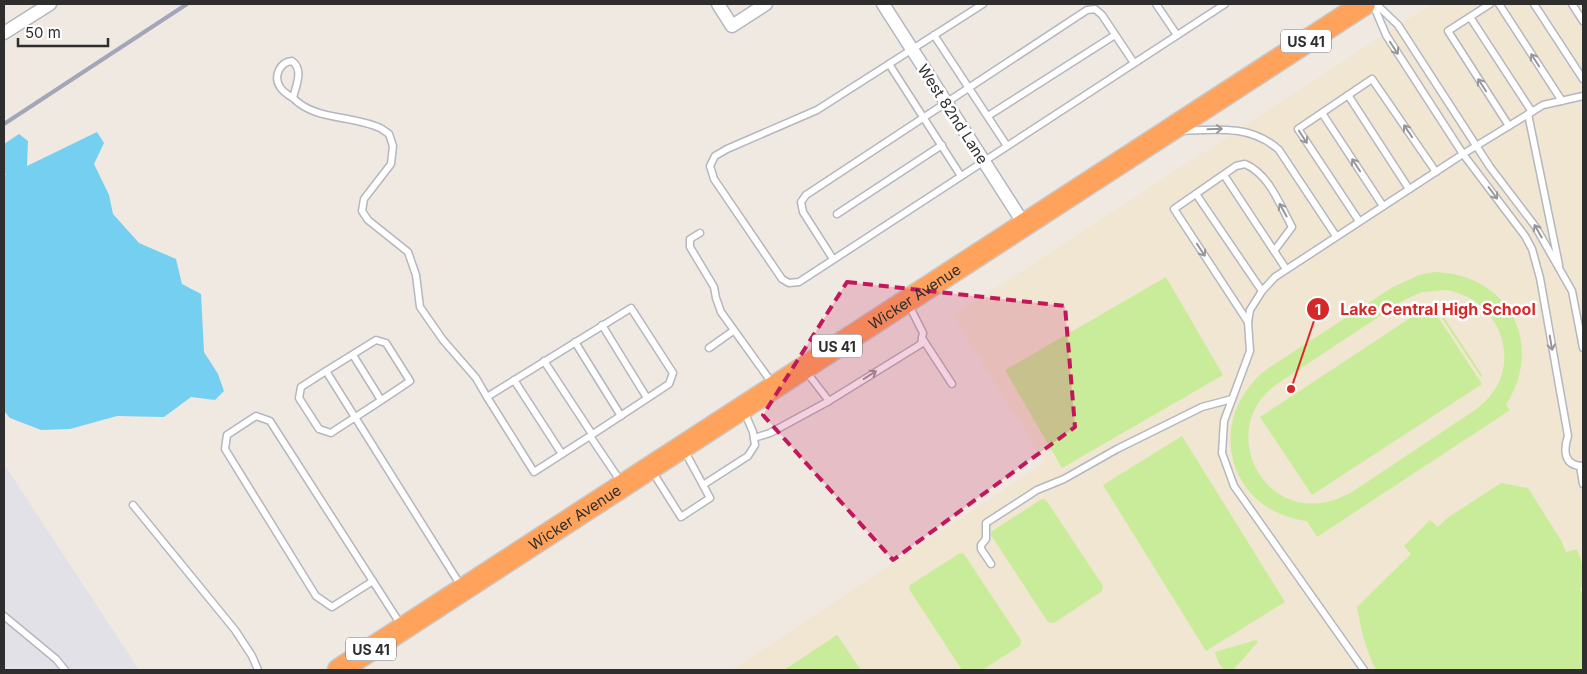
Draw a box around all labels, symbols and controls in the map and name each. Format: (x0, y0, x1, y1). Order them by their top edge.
scale bar (18, 15, 108, 47)
text: 50 m (25, 23, 61, 42)
road number: US 41 (1281, 29, 1331, 52)
one-way arrow (1389, 40, 1399, 54)
one-way arrow (1530, 54, 1540, 68)
street label: West 82nd Lane (914, 61, 992, 167)
one-way arrow (1477, 78, 1488, 92)
one-way arrow (1206, 124, 1223, 134)
one-way arrow (1403, 125, 1413, 139)
one-way arrow (1298, 129, 1308, 143)
one-way arrow (1351, 158, 1361, 172)
one-way arrow (1487, 186, 1498, 199)
one-way arrow (1277, 204, 1287, 218)
one-way arrow (1532, 224, 1542, 238)
one-way arrow (1196, 243, 1206, 257)
street label: Wicker Avenue (865, 259, 964, 333)
callout: Lake Central High School (1305, 294, 1546, 325)
text: Lake Central High School (1340, 299, 1536, 319)
text: 1 (1315, 300, 1321, 319)
road number: US 41 (812, 334, 862, 358)
one-way arrow (1547, 335, 1557, 351)
one-way arrow (863, 370, 877, 380)
street label: Wicker Avenue (525, 480, 624, 554)
road number: US 41 (346, 638, 396, 661)

